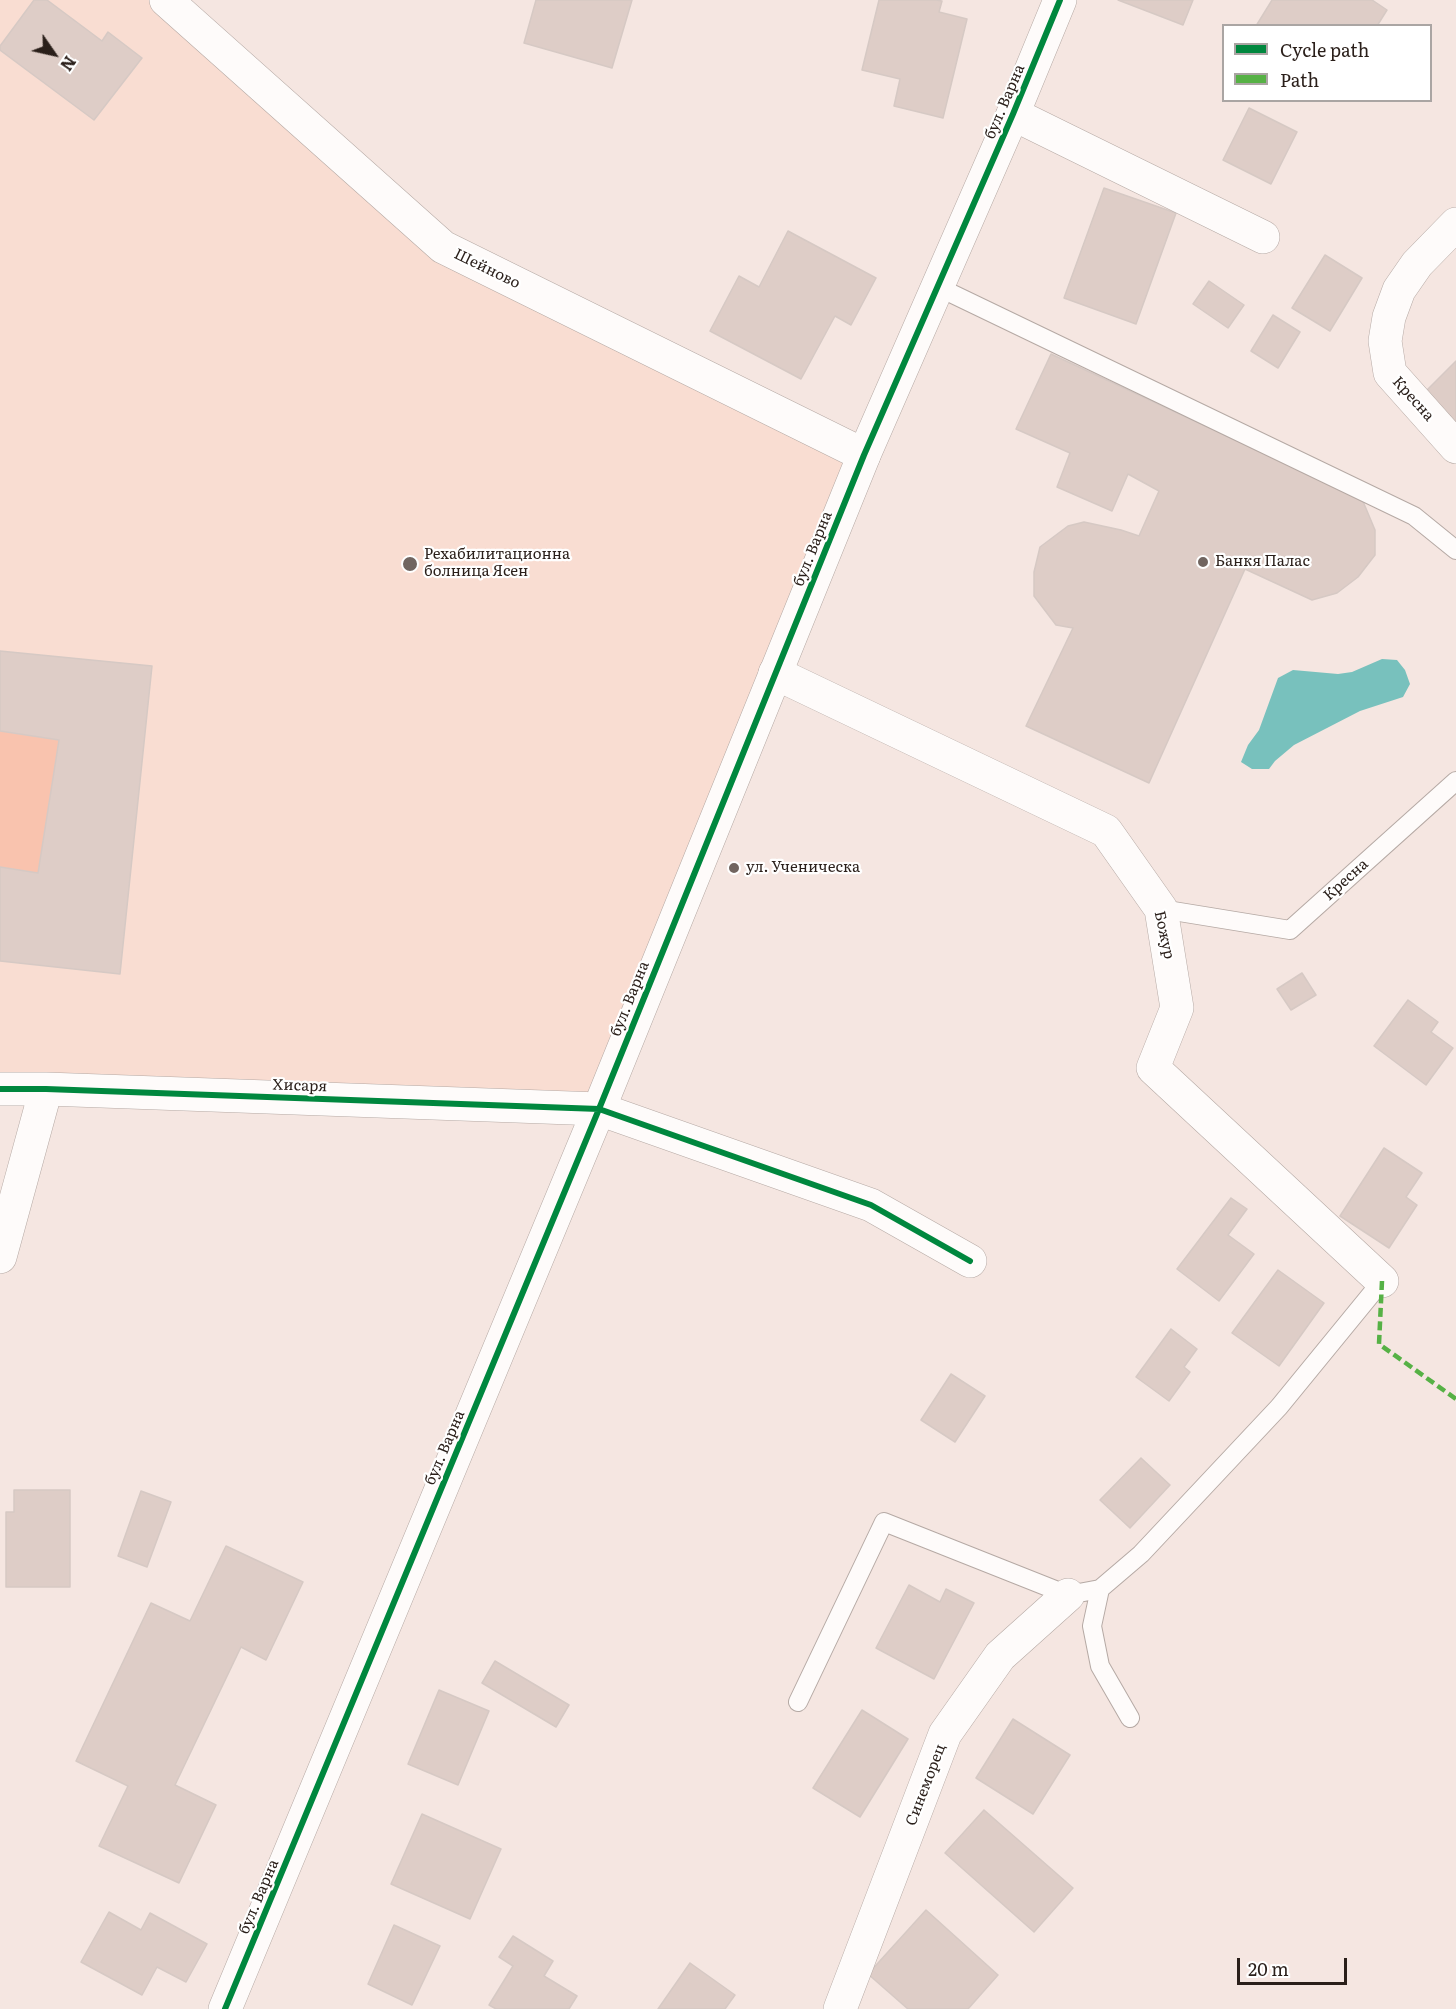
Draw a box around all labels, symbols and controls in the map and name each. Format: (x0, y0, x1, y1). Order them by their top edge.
north arrow (24, 24, 84, 84)
legend (1222, 24, 1432, 102)
text: Cycle path (1280, 36, 1369, 63)
text: N (55, 52, 83, 76)
street label: бул. Варна (981, 62, 1029, 142)
text: Path (1280, 66, 1319, 93)
street label: Шейново (451, 245, 523, 293)
street label: Кресна (1388, 373, 1438, 425)
street label: бул. Варна (790, 509, 836, 589)
place label: Рехабилитационна болница Ясен (424, 546, 570, 581)
place label: Банкя Палас (1215, 553, 1310, 571)
marker: Рехабилитационна болница Ясен (401, 555, 419, 573)
marker: Банкя Палас (1196, 555, 1210, 569)
street label: Кресна (1320, 855, 1372, 905)
place label: ул. Ученическа (746, 859, 860, 877)
marker: ул. Ученическа (727, 861, 741, 875)
street label: Божур (1150, 909, 1178, 961)
street label: бул. Варна (607, 959, 653, 1039)
street label: Хисаря (272, 1076, 328, 1096)
street label: бул. Варна (421, 1408, 469, 1488)
street label: Синеморец (902, 1742, 950, 1828)
street label: бул. Варна (235, 1857, 283, 1937)
scale bar (1240, 1946, 1350, 1984)
text: 20 m (1248, 1955, 1289, 1982)

